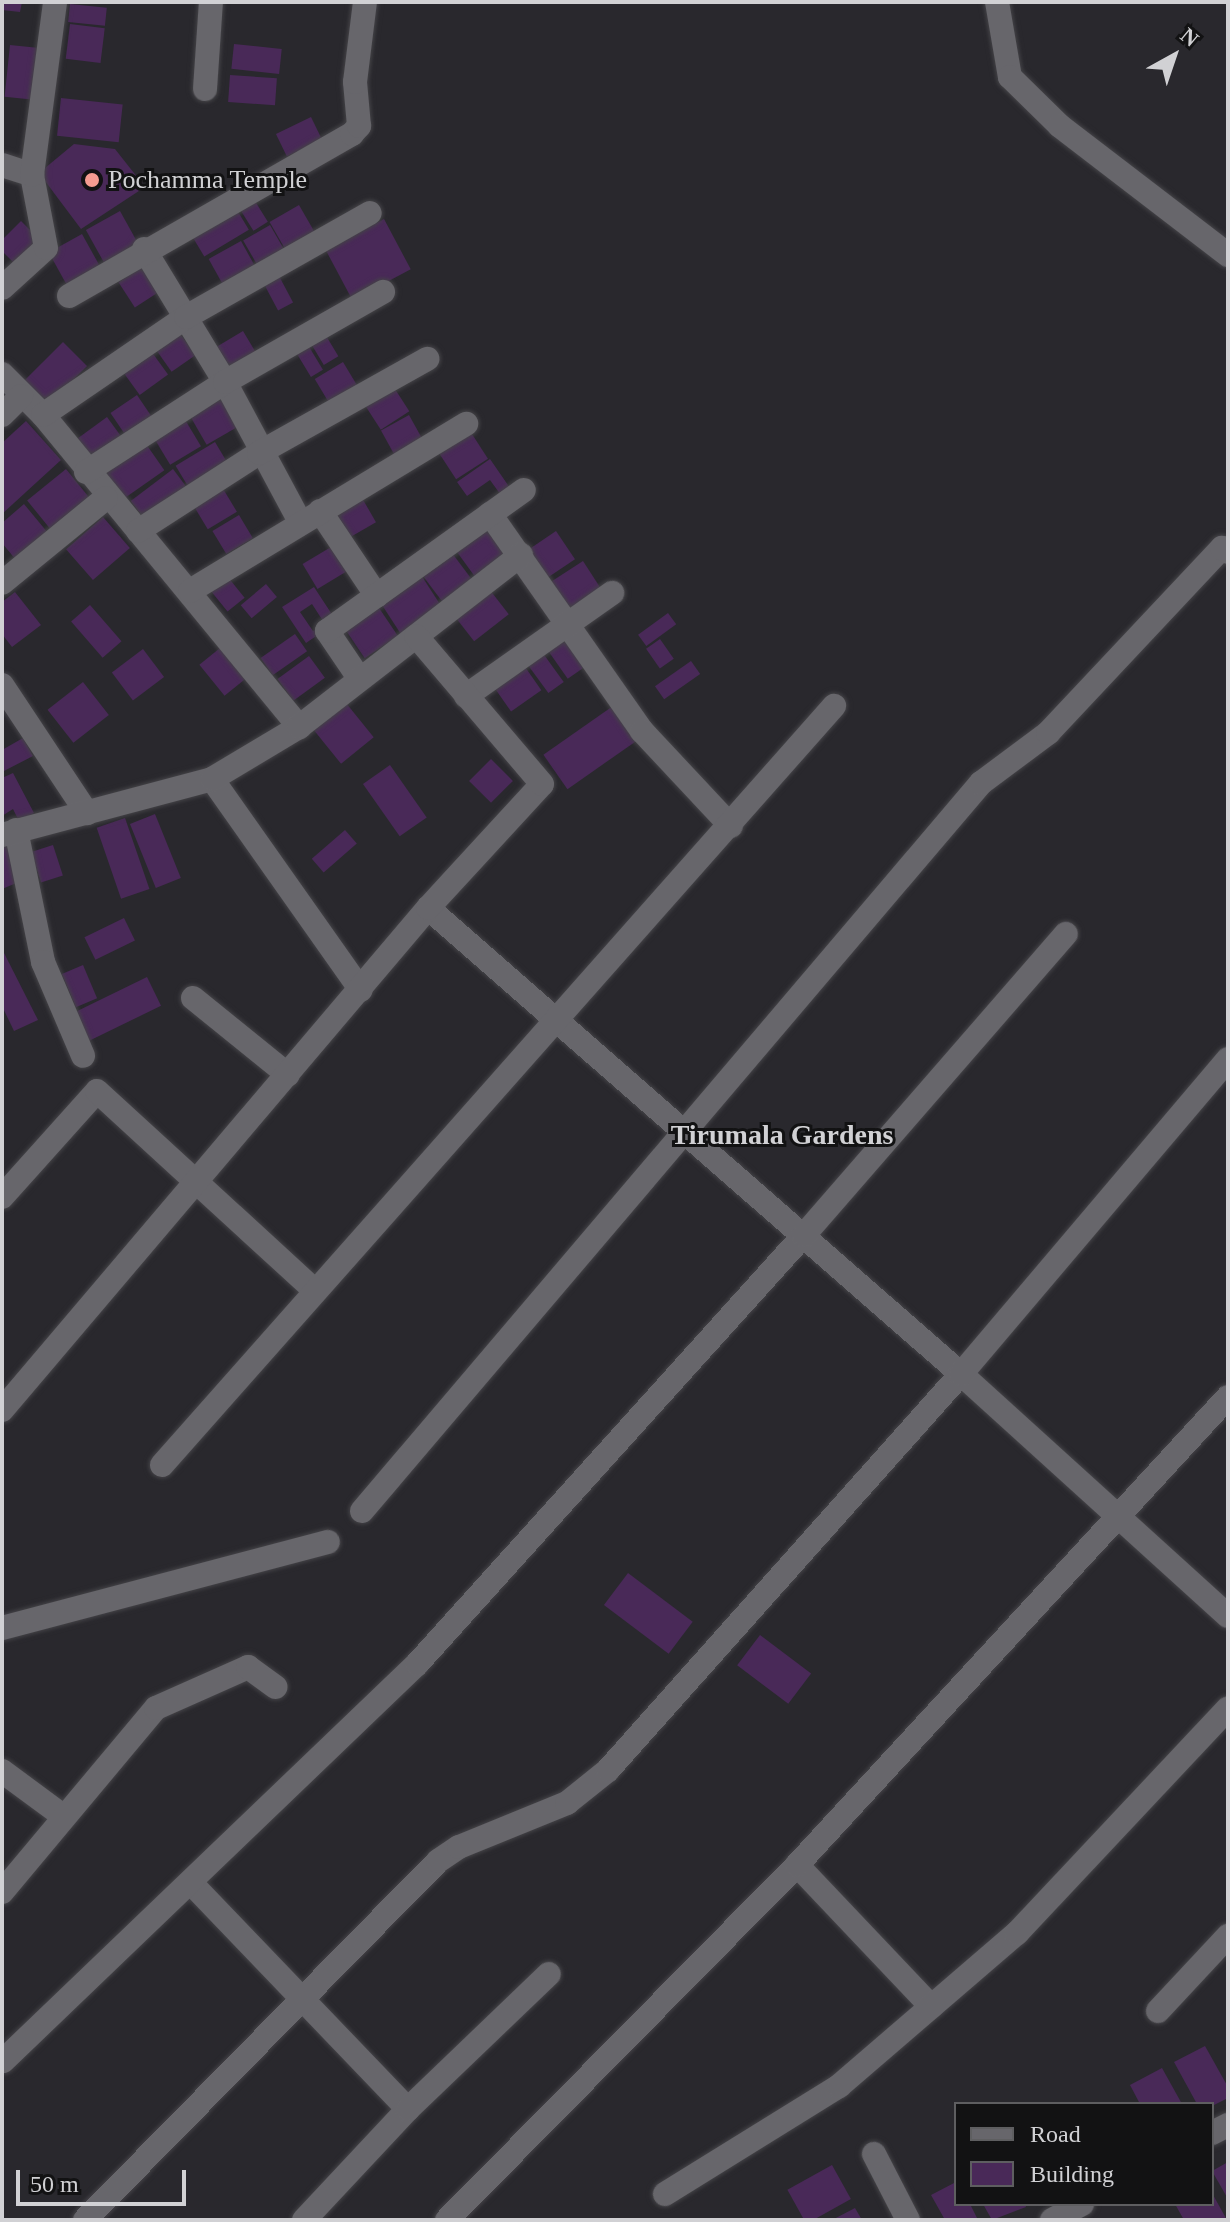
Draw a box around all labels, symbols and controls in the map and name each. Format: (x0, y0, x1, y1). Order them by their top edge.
north arrow (1134, 16, 1214, 96)
text: N (1176, 23, 1204, 52)
place label: Pochamma Temple (108, 164, 308, 196)
marker: Pochamma Temple (83, 171, 101, 189)
district label: Tirumala Gardens (671, 1118, 893, 1152)
legend (954, 2102, 1214, 2206)
text: Road (1030, 2121, 1081, 2147)
scale bar (20, 2154, 190, 2204)
text: Building (1030, 2161, 1114, 2187)
text: 50 m (30, 2171, 79, 2197)

